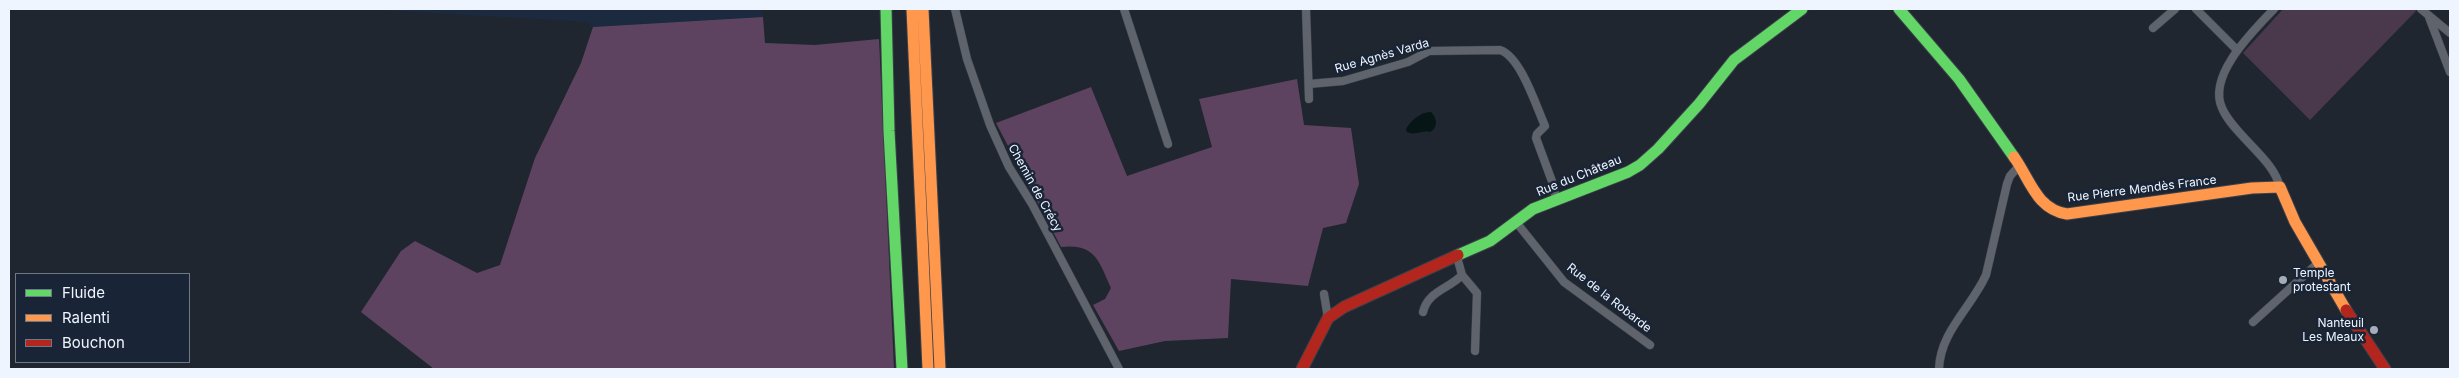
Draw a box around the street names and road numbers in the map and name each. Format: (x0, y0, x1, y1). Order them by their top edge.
street label: Rue Agnès Varda (1333, 36, 1431, 76)
street label: Chemin de Crécy (1005, 142, 1065, 234)
street label: Rue du Château (1534, 152, 1624, 200)
street label: Rue Pierre Mendès France (2067, 173, 2217, 205)
street label: Rue de la Robarde (1564, 260, 1654, 336)

